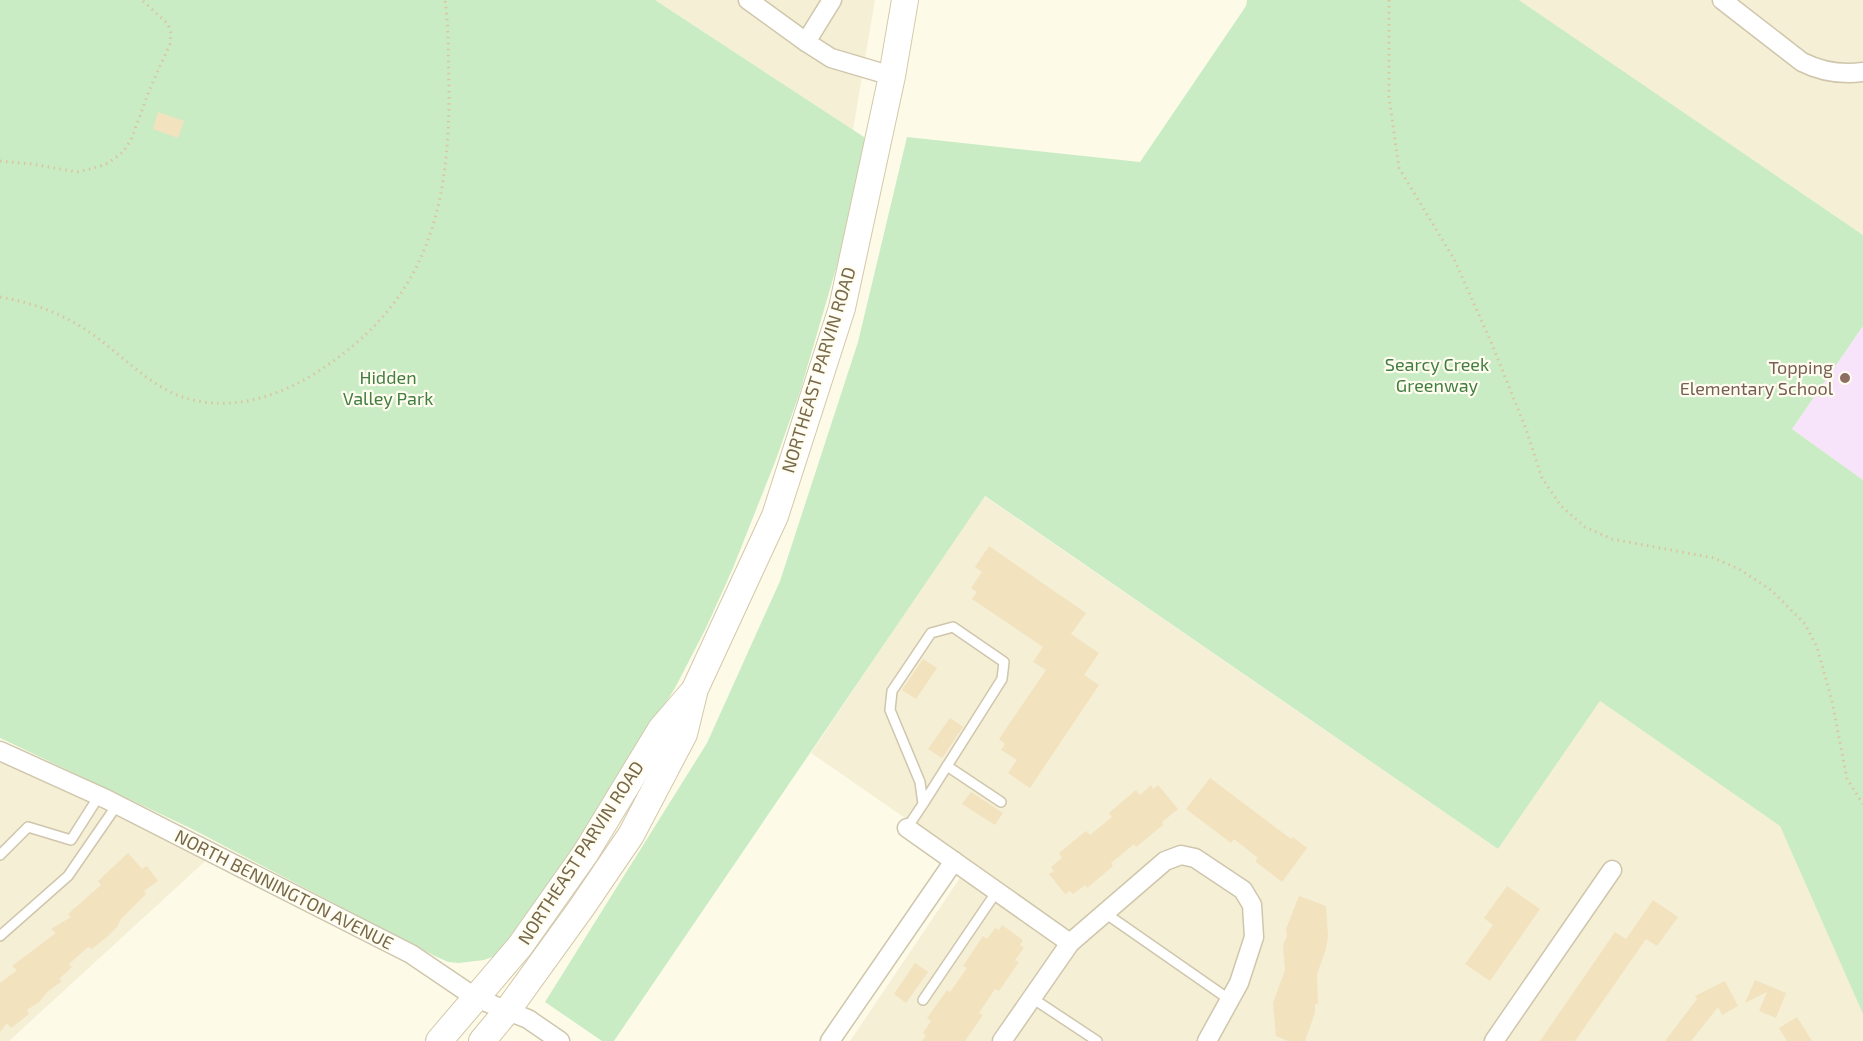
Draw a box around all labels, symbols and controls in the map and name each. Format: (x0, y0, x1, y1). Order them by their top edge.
street label: NORTHEAST PARVIN ROAD (776, 264, 860, 475)
park label: Searcy Creek Greenway (1385, 353, 1489, 396)
place label: Topping Elementary School (1680, 356, 1834, 399)
park label: Hidden Valley Park (343, 366, 433, 409)
marker: Topping Elementary School (1838, 371, 1852, 385)
street label: NORTHEAST PARVIN ROAD (513, 757, 648, 948)
street label: NORTH BENNINGTON AVENUE (172, 824, 397, 954)

